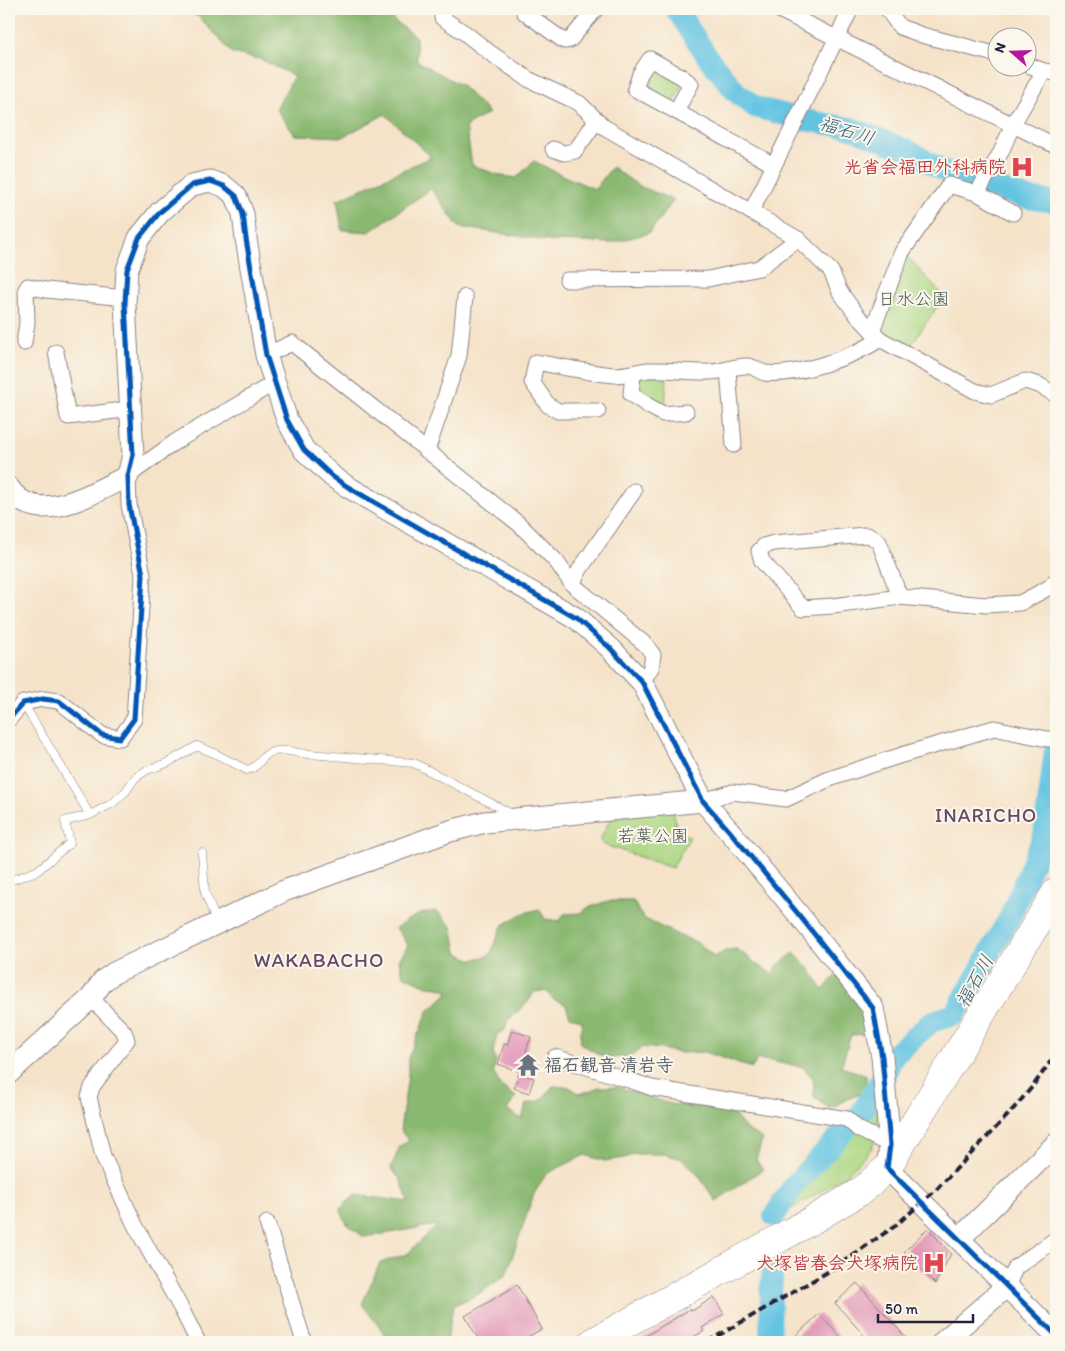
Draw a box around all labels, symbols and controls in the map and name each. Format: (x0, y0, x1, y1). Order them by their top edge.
north arrow (988, 28, 1038, 78)
text: N (991, 40, 1010, 55)
water label: 福石川 (816, 111, 877, 150)
hospital icon: 光省会福田外科病院 (1009, 154, 1035, 180)
place label: 光省会福田外科病院 (844, 156, 1006, 178)
park label: 日水公園 (878, 288, 950, 310)
district label: INARICHO (935, 803, 1037, 827)
park label: 若葉公園 (617, 825, 689, 847)
district label: WAKABACHO (254, 948, 384, 972)
water label: 福石川 (951, 951, 998, 1012)
temple icon: 福石観音 清岩寺 (515, 1052, 541, 1078)
place label: 福石観音 清岩寺 (544, 1054, 674, 1076)
hospital icon: 犬塚皆春会犬塚病院 (921, 1250, 947, 1276)
place label: 犬塚皆春会犬塚病院 (756, 1252, 918, 1274)
scale bar (878, 1291, 972, 1323)
text: 50 m (885, 1300, 918, 1318)

